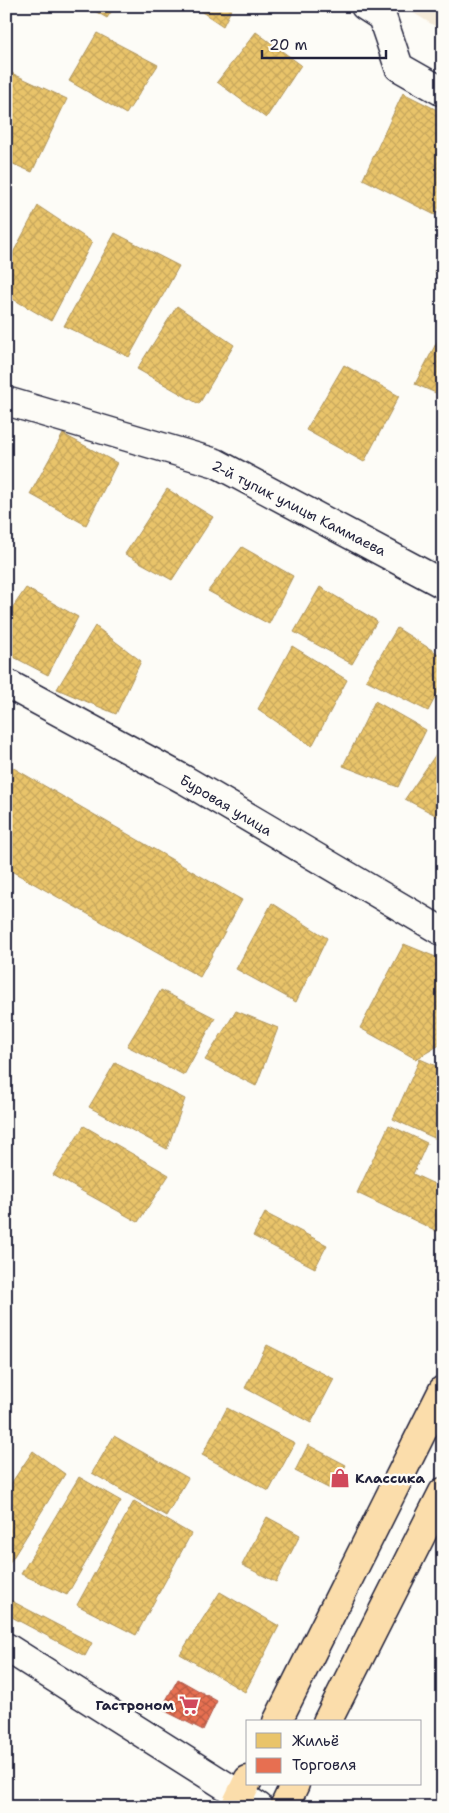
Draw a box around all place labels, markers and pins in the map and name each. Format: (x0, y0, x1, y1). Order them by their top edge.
shop icon: Классика (329, 1467, 351, 1489)
place label: Классика (355, 1469, 426, 1487)
supermarket icon: Гастроном (178, 1694, 200, 1716)
place label: Гастроном (96, 1696, 174, 1714)

